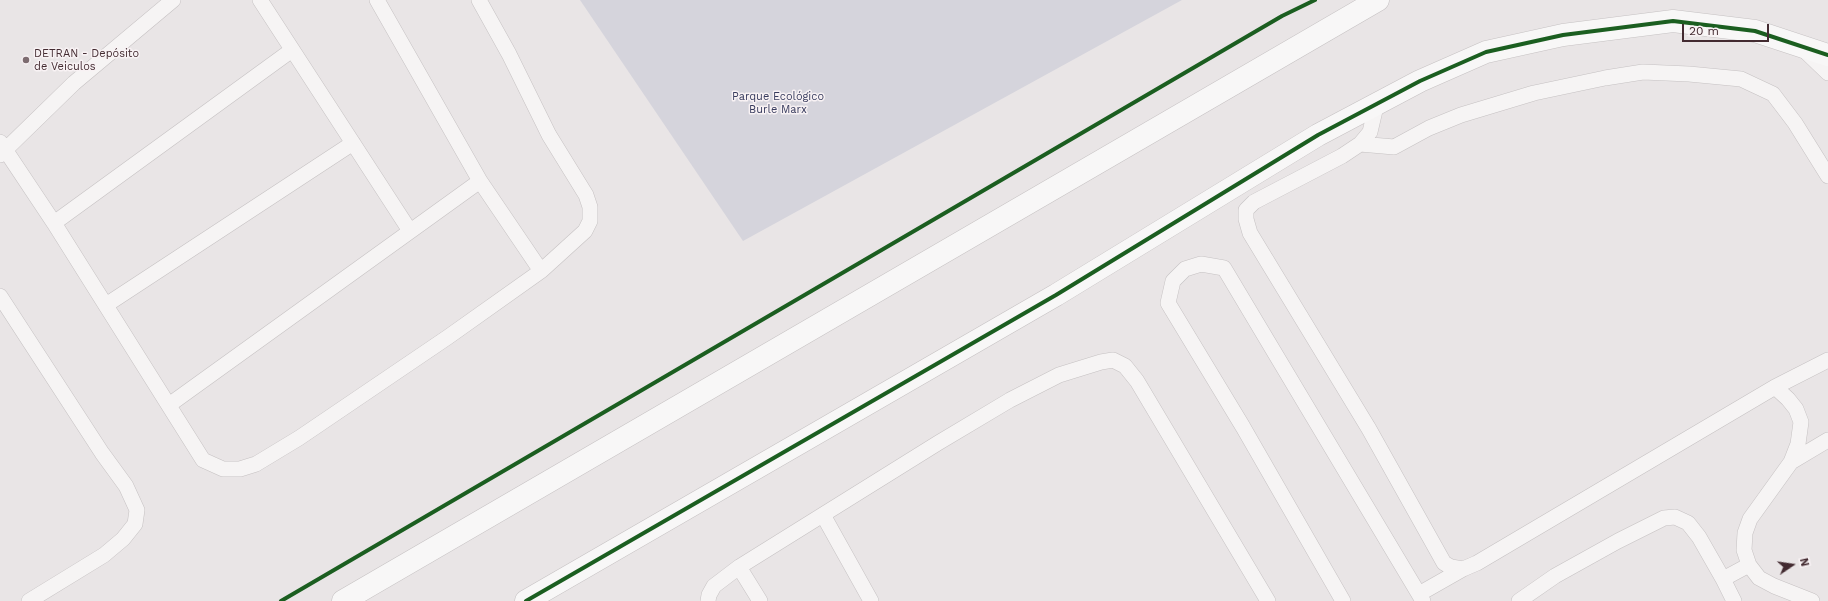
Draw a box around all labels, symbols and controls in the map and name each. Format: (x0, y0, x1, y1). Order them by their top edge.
scale bar (1684, 16, 1771, 42)
text: 20 m (1689, 24, 1719, 38)
place label: DETRAN - Depósito de Veiculos (34, 47, 139, 73)
marker: DETRAN - Depósito de Veiculos (21, 55, 31, 65)
park label: Parque Ecológico Burle Marx (732, 90, 824, 116)
north arrow (1772, 545, 1812, 585)
text: N (1797, 557, 1811, 568)

